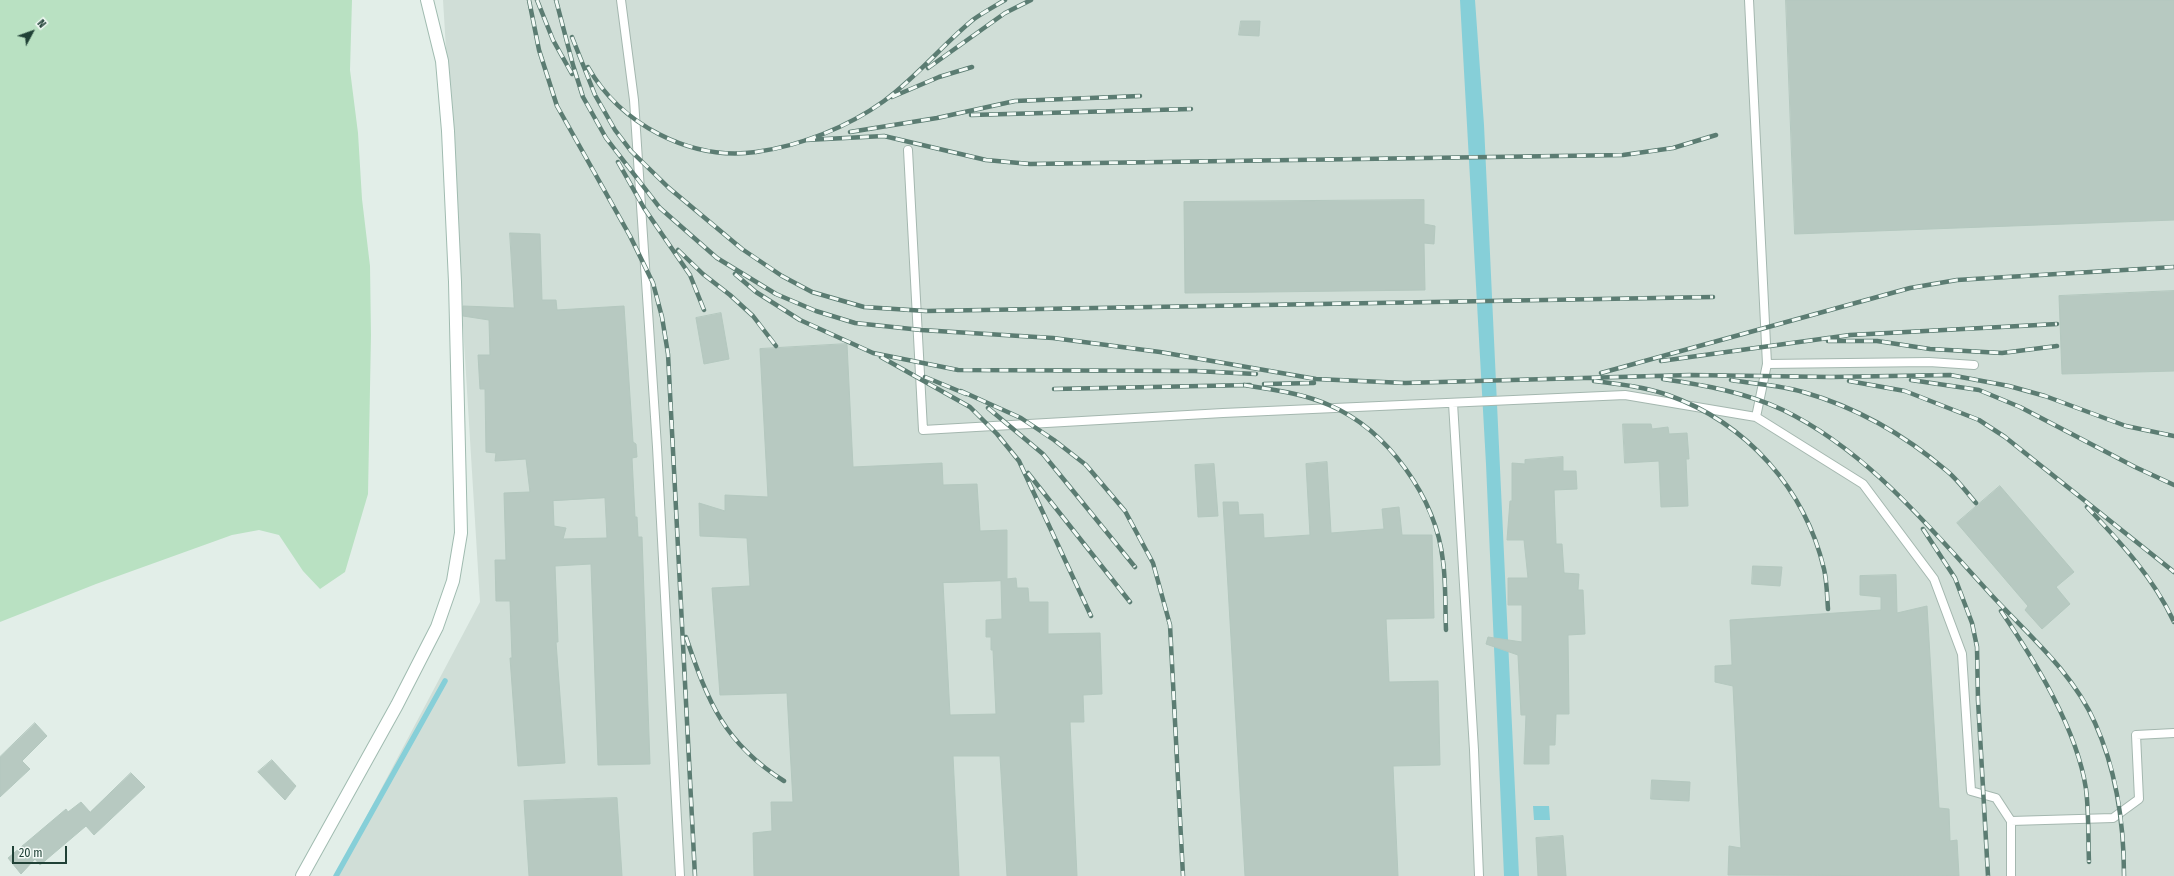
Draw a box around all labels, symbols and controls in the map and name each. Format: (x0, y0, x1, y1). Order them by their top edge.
north arrow (12, 12, 52, 52)
text: N (34, 17, 49, 31)
scale bar (14, 838, 69, 864)
text: 20 m (19, 846, 43, 860)

